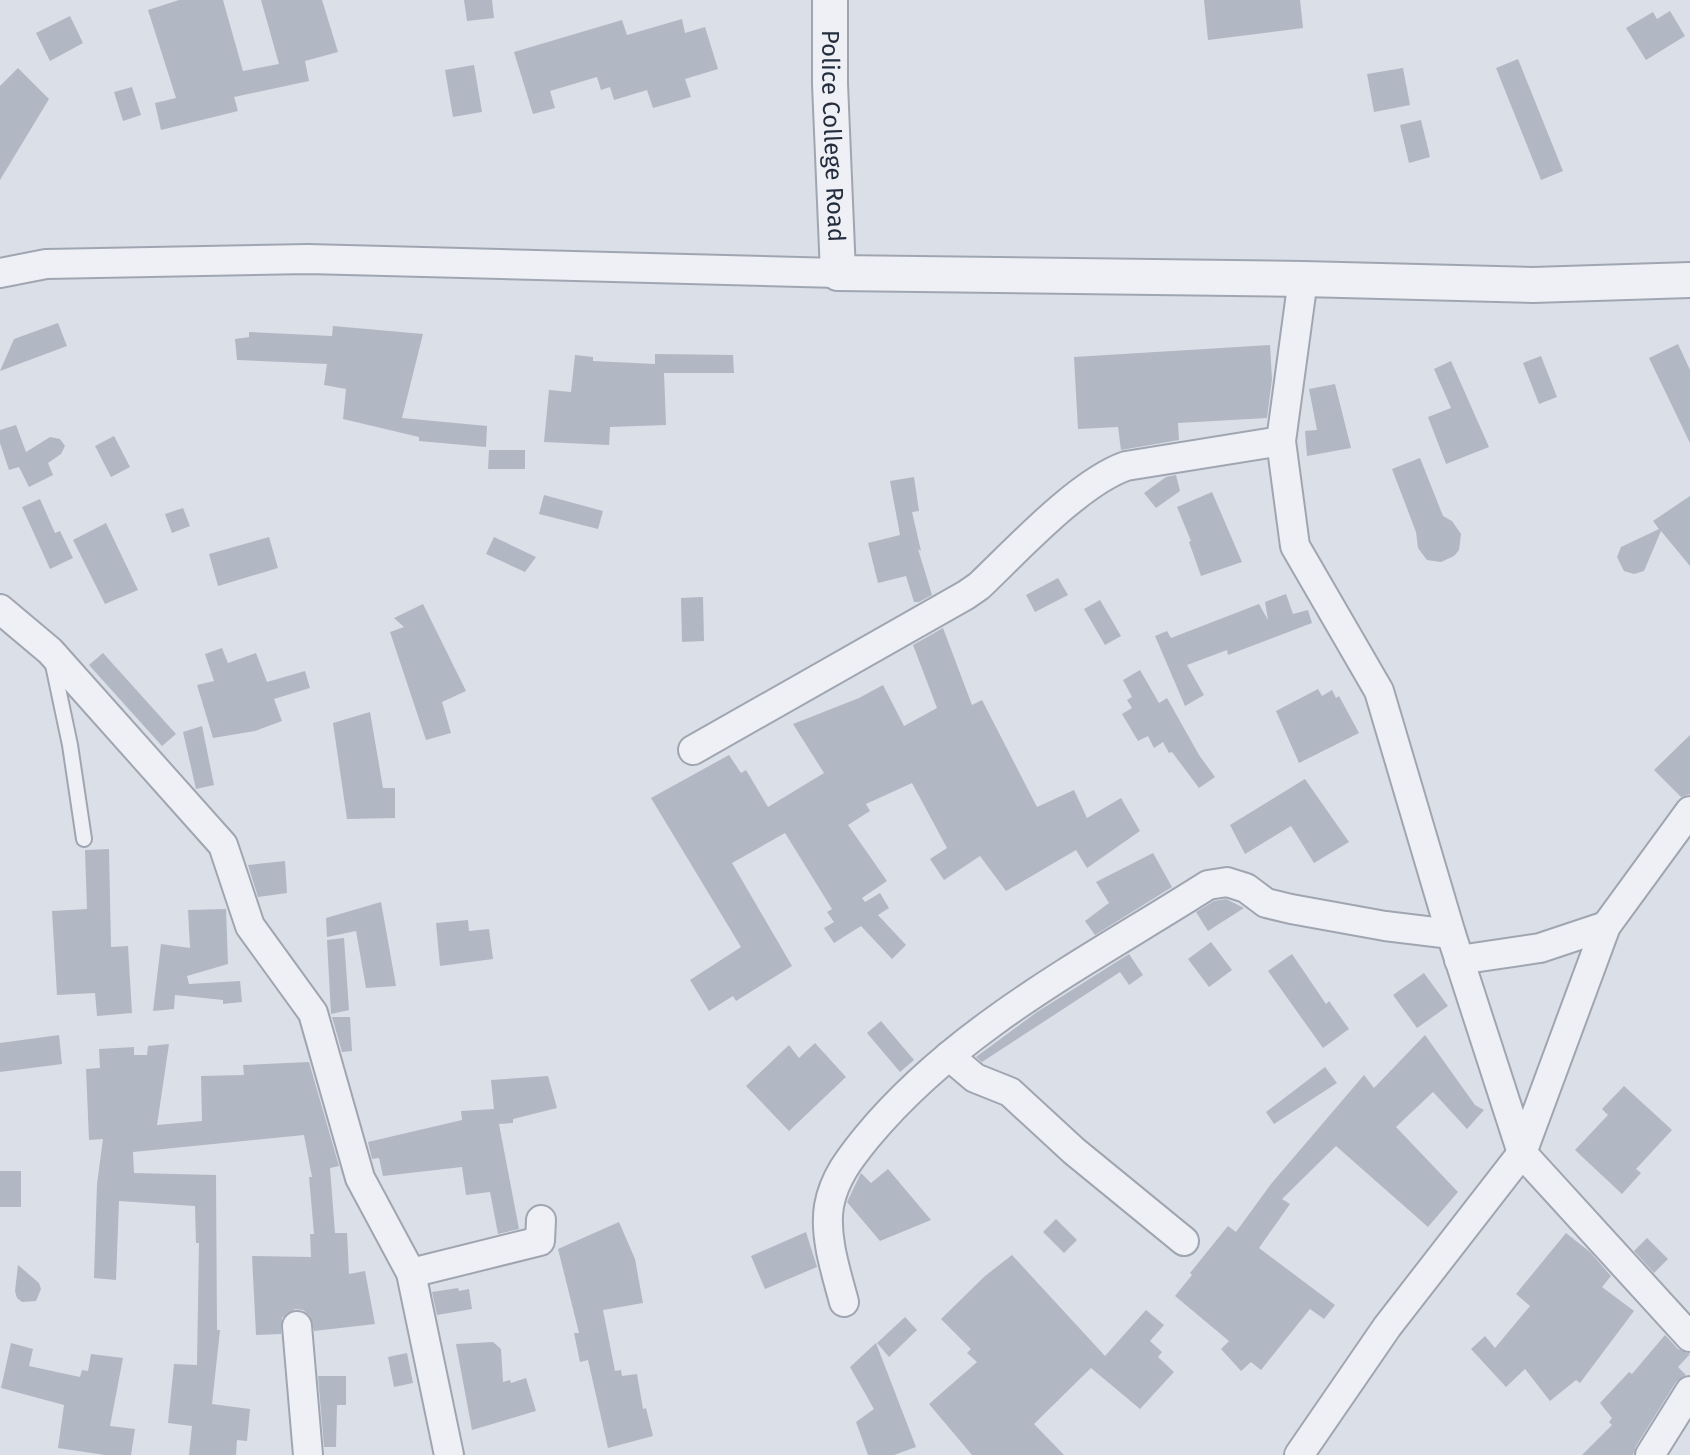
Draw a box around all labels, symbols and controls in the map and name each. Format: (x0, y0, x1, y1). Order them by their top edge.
street label: Police College Road (816, 30, 851, 243)

